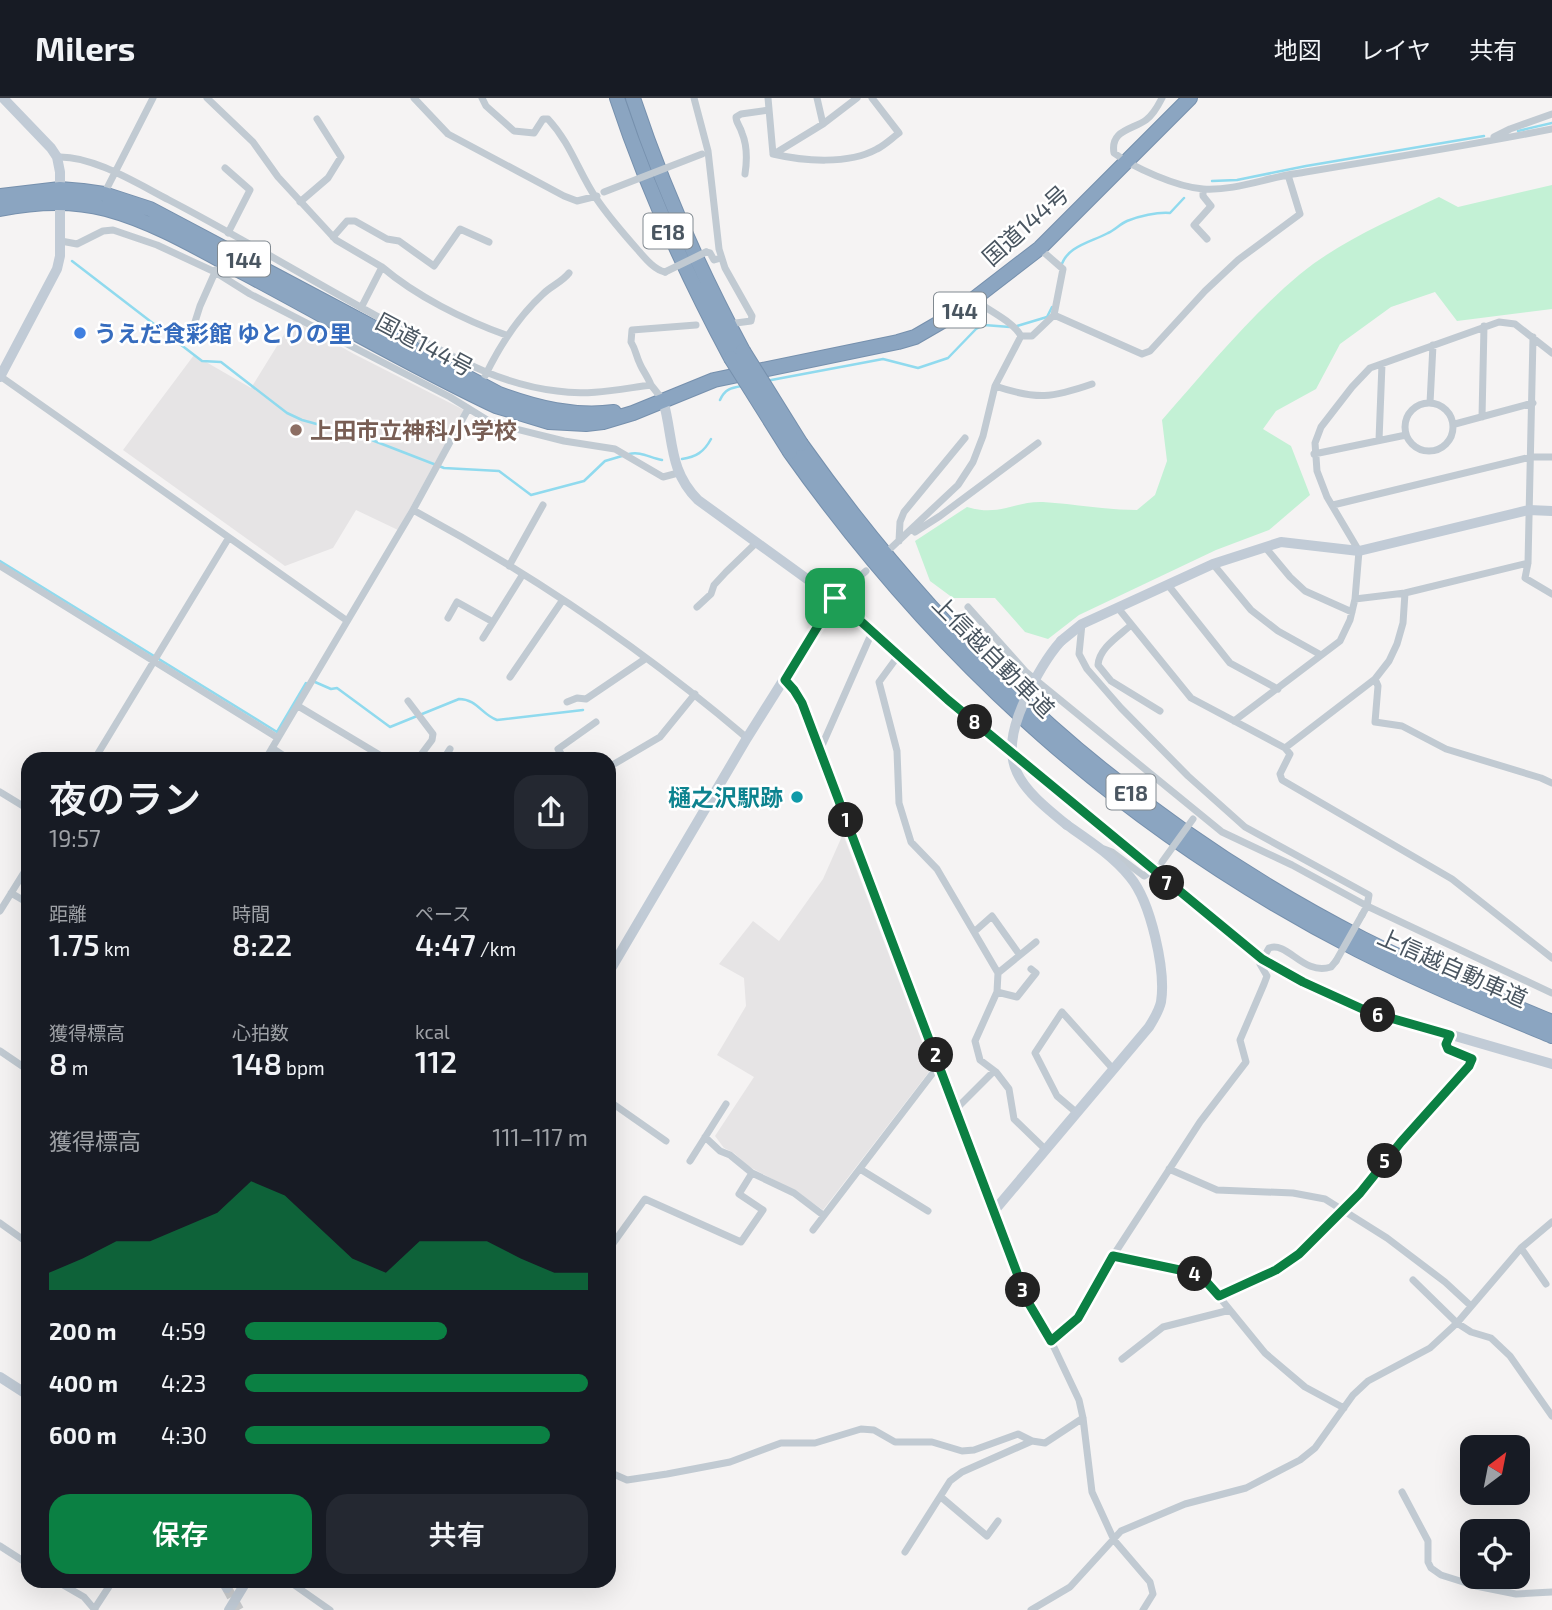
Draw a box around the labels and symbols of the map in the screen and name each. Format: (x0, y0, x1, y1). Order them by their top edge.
street label: 国道144号 (976, 179, 1074, 271)
road number: E18 (644, 214, 692, 248)
road number: 144 (218, 242, 270, 276)
road number: 144 (934, 292, 986, 328)
street label: 国道144号 (371, 307, 479, 381)
place label: うえだ食彩館 ゆとりの里 (94, 319, 352, 347)
marker: うえだ食彩館 ゆとりの里 (72, 325, 88, 341)
place label: 上田市立神科小学校 (310, 416, 517, 444)
marker: 上田市立神科小学校 (288, 422, 304, 438)
pin (805, 568, 865, 628)
street label: 上信越自動車道 (927, 589, 1061, 723)
pin: 8 (958, 704, 992, 740)
road number: E18 (1106, 774, 1156, 810)
place label: 樋之沢駅跡 (668, 783, 783, 811)
marker: 樋之沢駅跡 (789, 789, 805, 805)
pin: 1 (828, 802, 864, 838)
pin: 7 (1150, 866, 1184, 900)
street label: 上信越自動車道 (1374, 921, 1532, 1013)
pin: 6 (1360, 998, 1396, 1032)
pin: 2 (918, 1038, 954, 1072)
pin: 5 (1368, 1144, 1402, 1178)
pin: 4 (1178, 1256, 1212, 1292)
pin: 3 (1006, 1272, 1040, 1308)
north arrow (1460, 1435, 1530, 1505)

